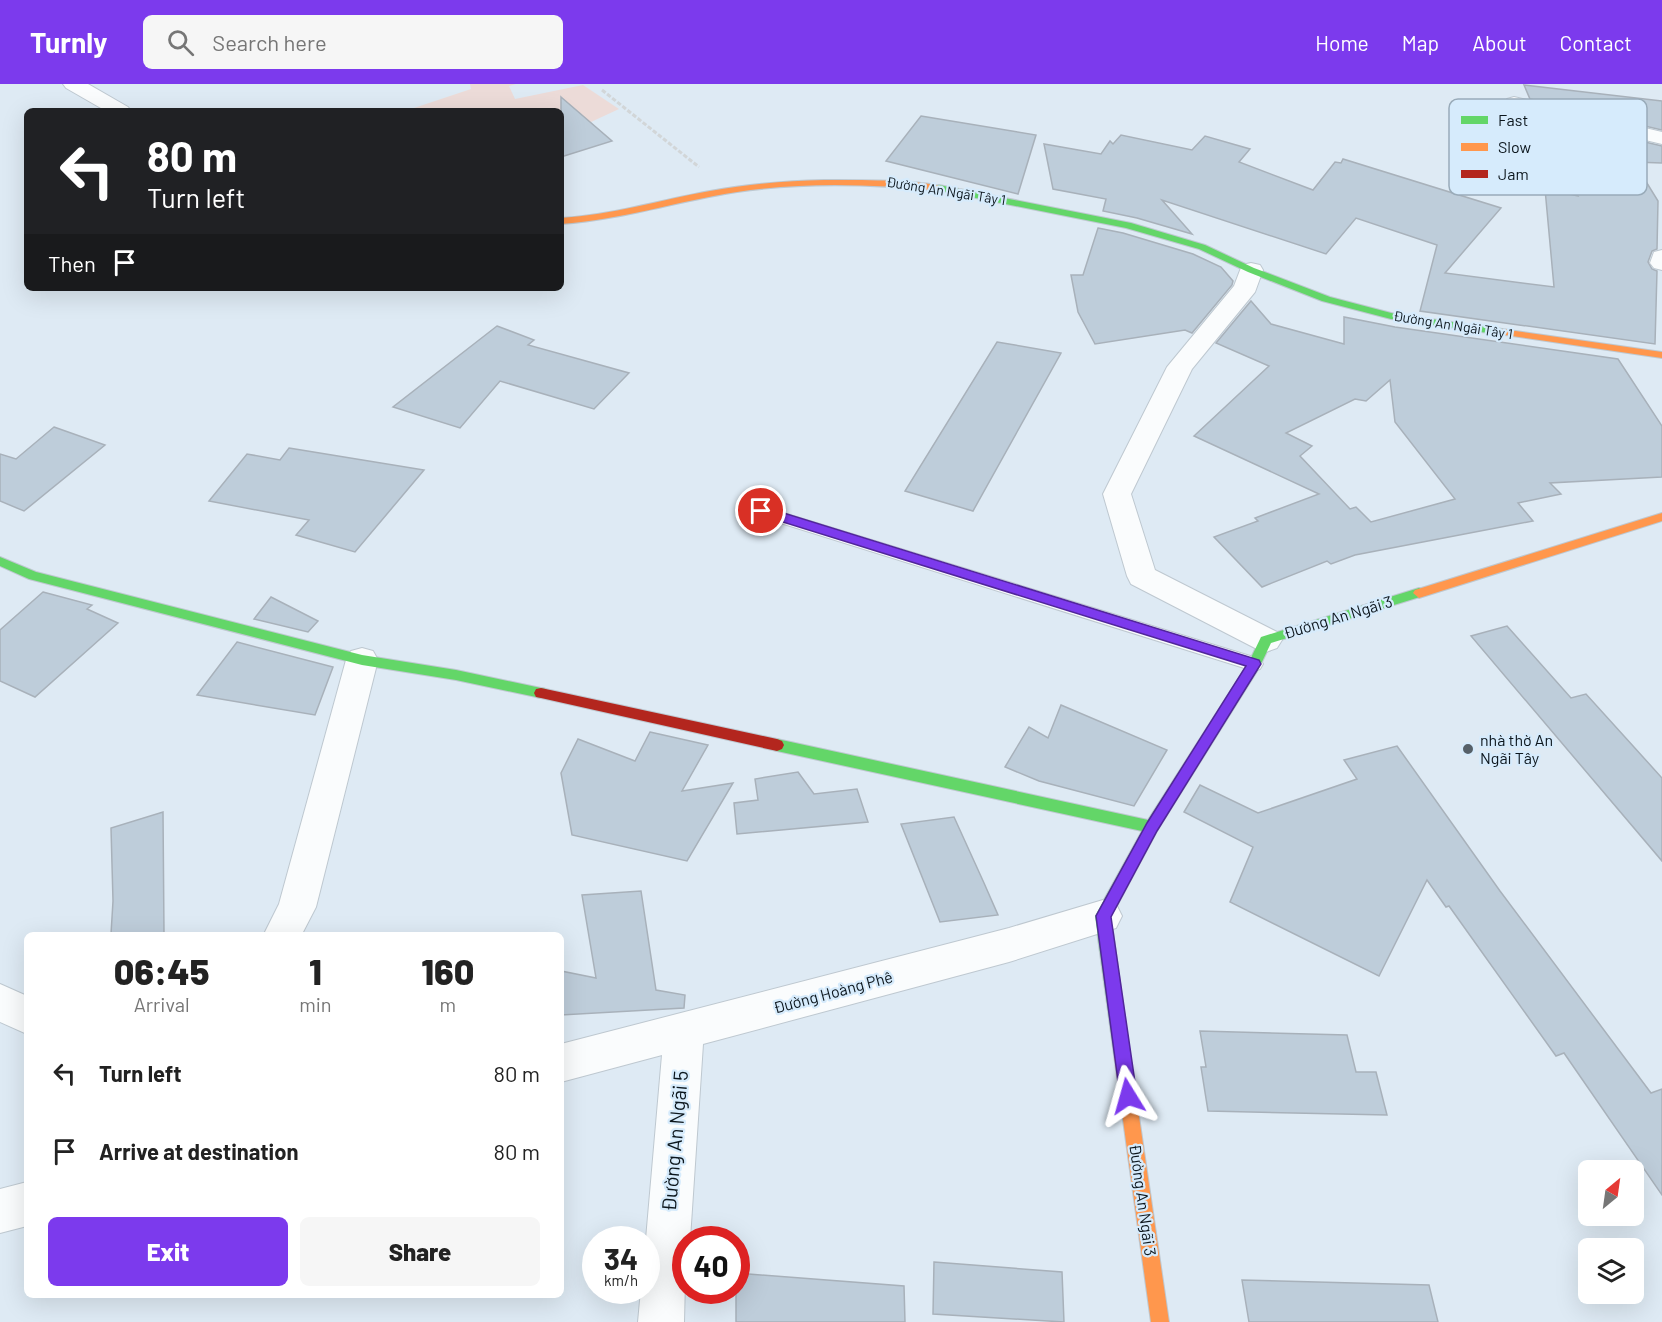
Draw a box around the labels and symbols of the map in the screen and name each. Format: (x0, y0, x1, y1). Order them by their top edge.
legend (1449, 99, 1647, 195)
text: Fast (1498, 110, 1528, 129)
text: Slow (1498, 137, 1531, 156)
text: Jam (1498, 164, 1529, 183)
street label: Đường An Ngãi Tây 1 (885, 173, 1007, 208)
street label: Đường An Ngãi Tây 1 (1392, 307, 1514, 342)
pin (735, 485, 786, 536)
street label: Đường An Ngãi 3 (1281, 591, 1395, 642)
place label: nhà thờ An Ngãi Tây (1480, 730, 1553, 767)
marker: nhà thờ An Ngãi Tây (1461, 742, 1475, 756)
street label: Đường Hoàng Phê (771, 966, 895, 1017)
position arrow (1096, 1064, 1160, 1128)
street label: Đường An Ngãi 5 (656, 1070, 692, 1212)
street label: Đường An Ngãi 3 (1126, 1143, 1161, 1257)
north arrow (1578, 1160, 1644, 1226)
speed limit sign: 40 (672, 1226, 750, 1304)

